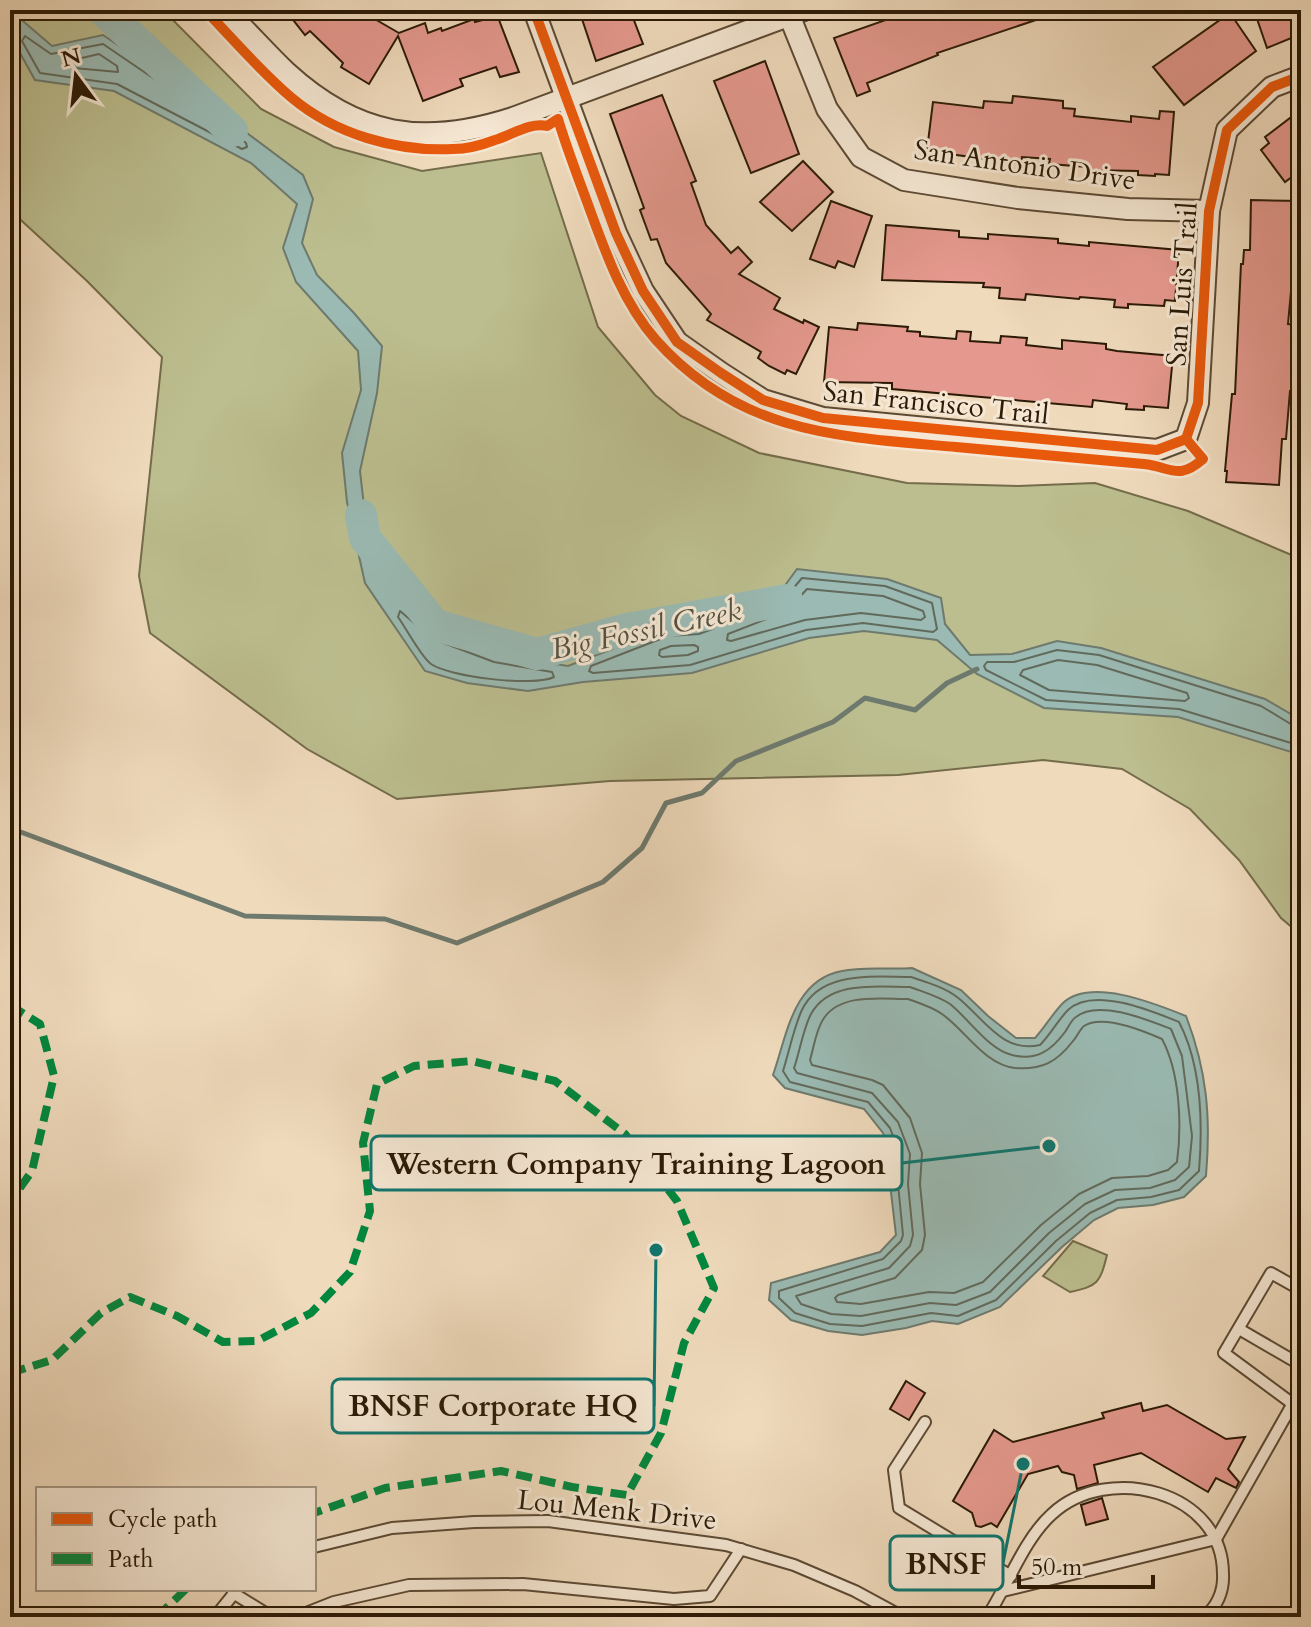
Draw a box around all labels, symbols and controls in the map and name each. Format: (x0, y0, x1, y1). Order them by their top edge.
north arrow (36, 36, 116, 116)
text: N (58, 41, 84, 75)
street label: San Antonio Drive (912, 131, 1138, 199)
street label: San Luis Trail (1157, 201, 1207, 367)
street label: San Francisco Trail (821, 372, 1051, 434)
water label: Big Fossil Creek (547, 590, 745, 670)
callout: Western Company Training Lagoon (371, 1136, 902, 1190)
text: Western Company Training Lagoon (385, 1144, 886, 1185)
callout: BNSF Corporate HQ (332, 1379, 654, 1433)
text: BNSF Corporate HQ (348, 1386, 638, 1427)
street label: Lou Menk Drive (515, 1481, 719, 1539)
legend (36, 1487, 316, 1591)
text: Cycle path (108, 1503, 217, 1536)
callout: BNSF (890, 1536, 1003, 1590)
scale bar (1019, 1539, 1153, 1589)
text: Path (108, 1543, 153, 1576)
text: BNSF (905, 1544, 987, 1585)
text: 50 m (1031, 1551, 1083, 1584)

